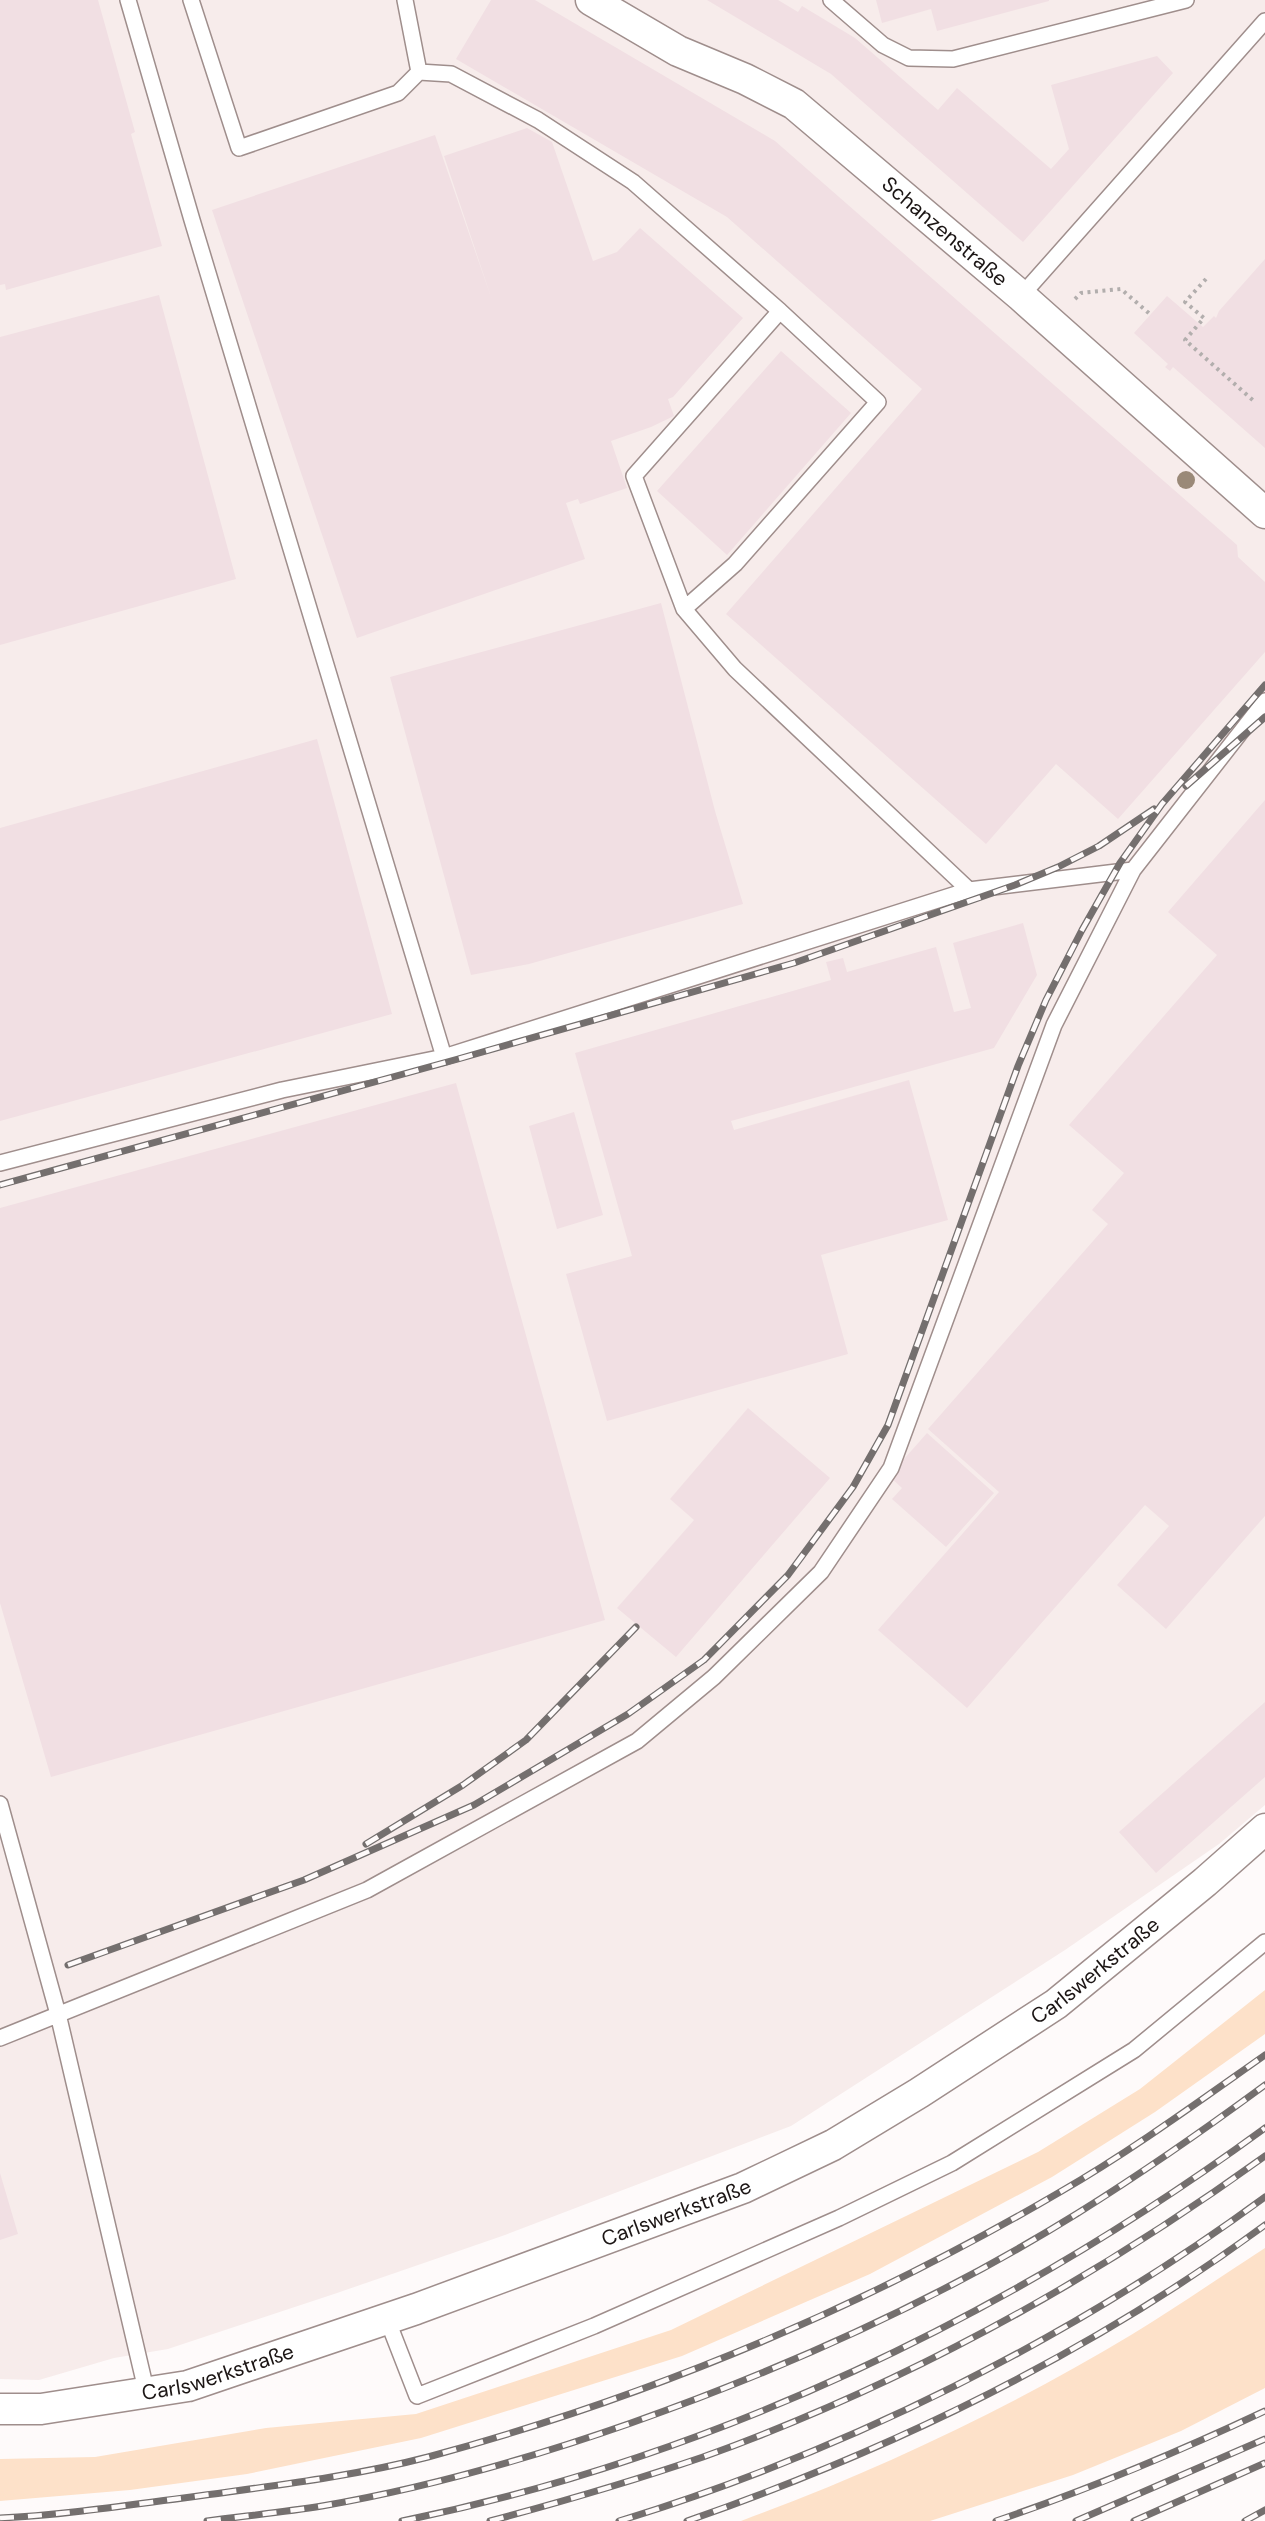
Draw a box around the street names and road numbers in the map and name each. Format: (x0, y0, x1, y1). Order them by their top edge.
street label: Schanzenstraße (876, 170, 1014, 293)
street label: Carlswerkstraße (1025, 1911, 1166, 2031)
street label: Carlswerkstraße (598, 2172, 756, 2253)
street label: Carlswerkstraße (140, 2337, 298, 2407)

